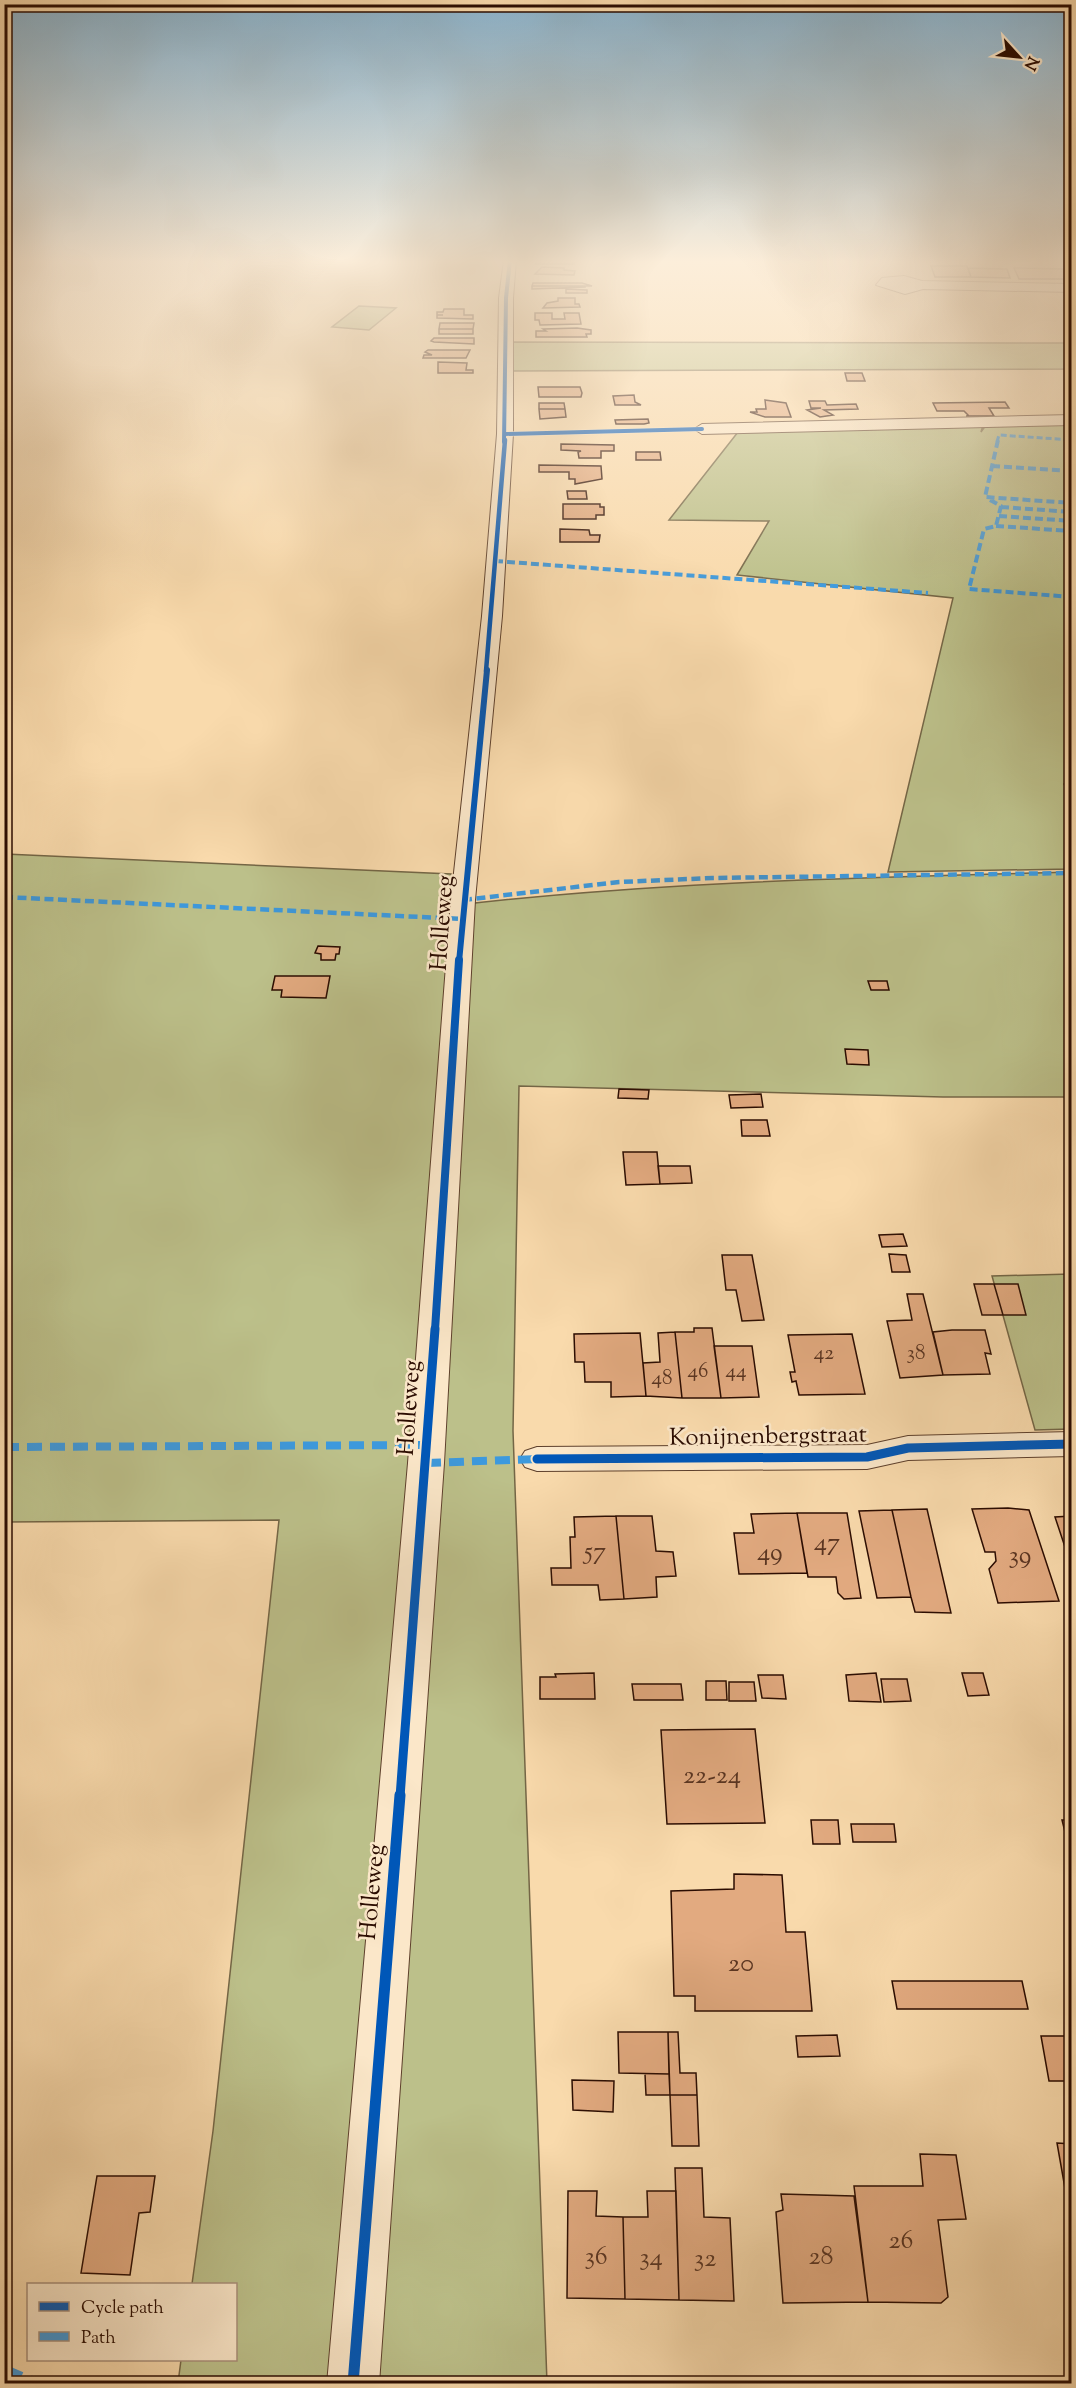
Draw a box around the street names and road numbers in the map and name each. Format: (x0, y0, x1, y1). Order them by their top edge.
street label: Holleweg (423, 874, 463, 972)
street label: Holleweg (390, 1359, 430, 1457)
street label: Konijnenbergstraat (669, 1418, 867, 1456)
street label: Holleweg (352, 1842, 394, 1941)

